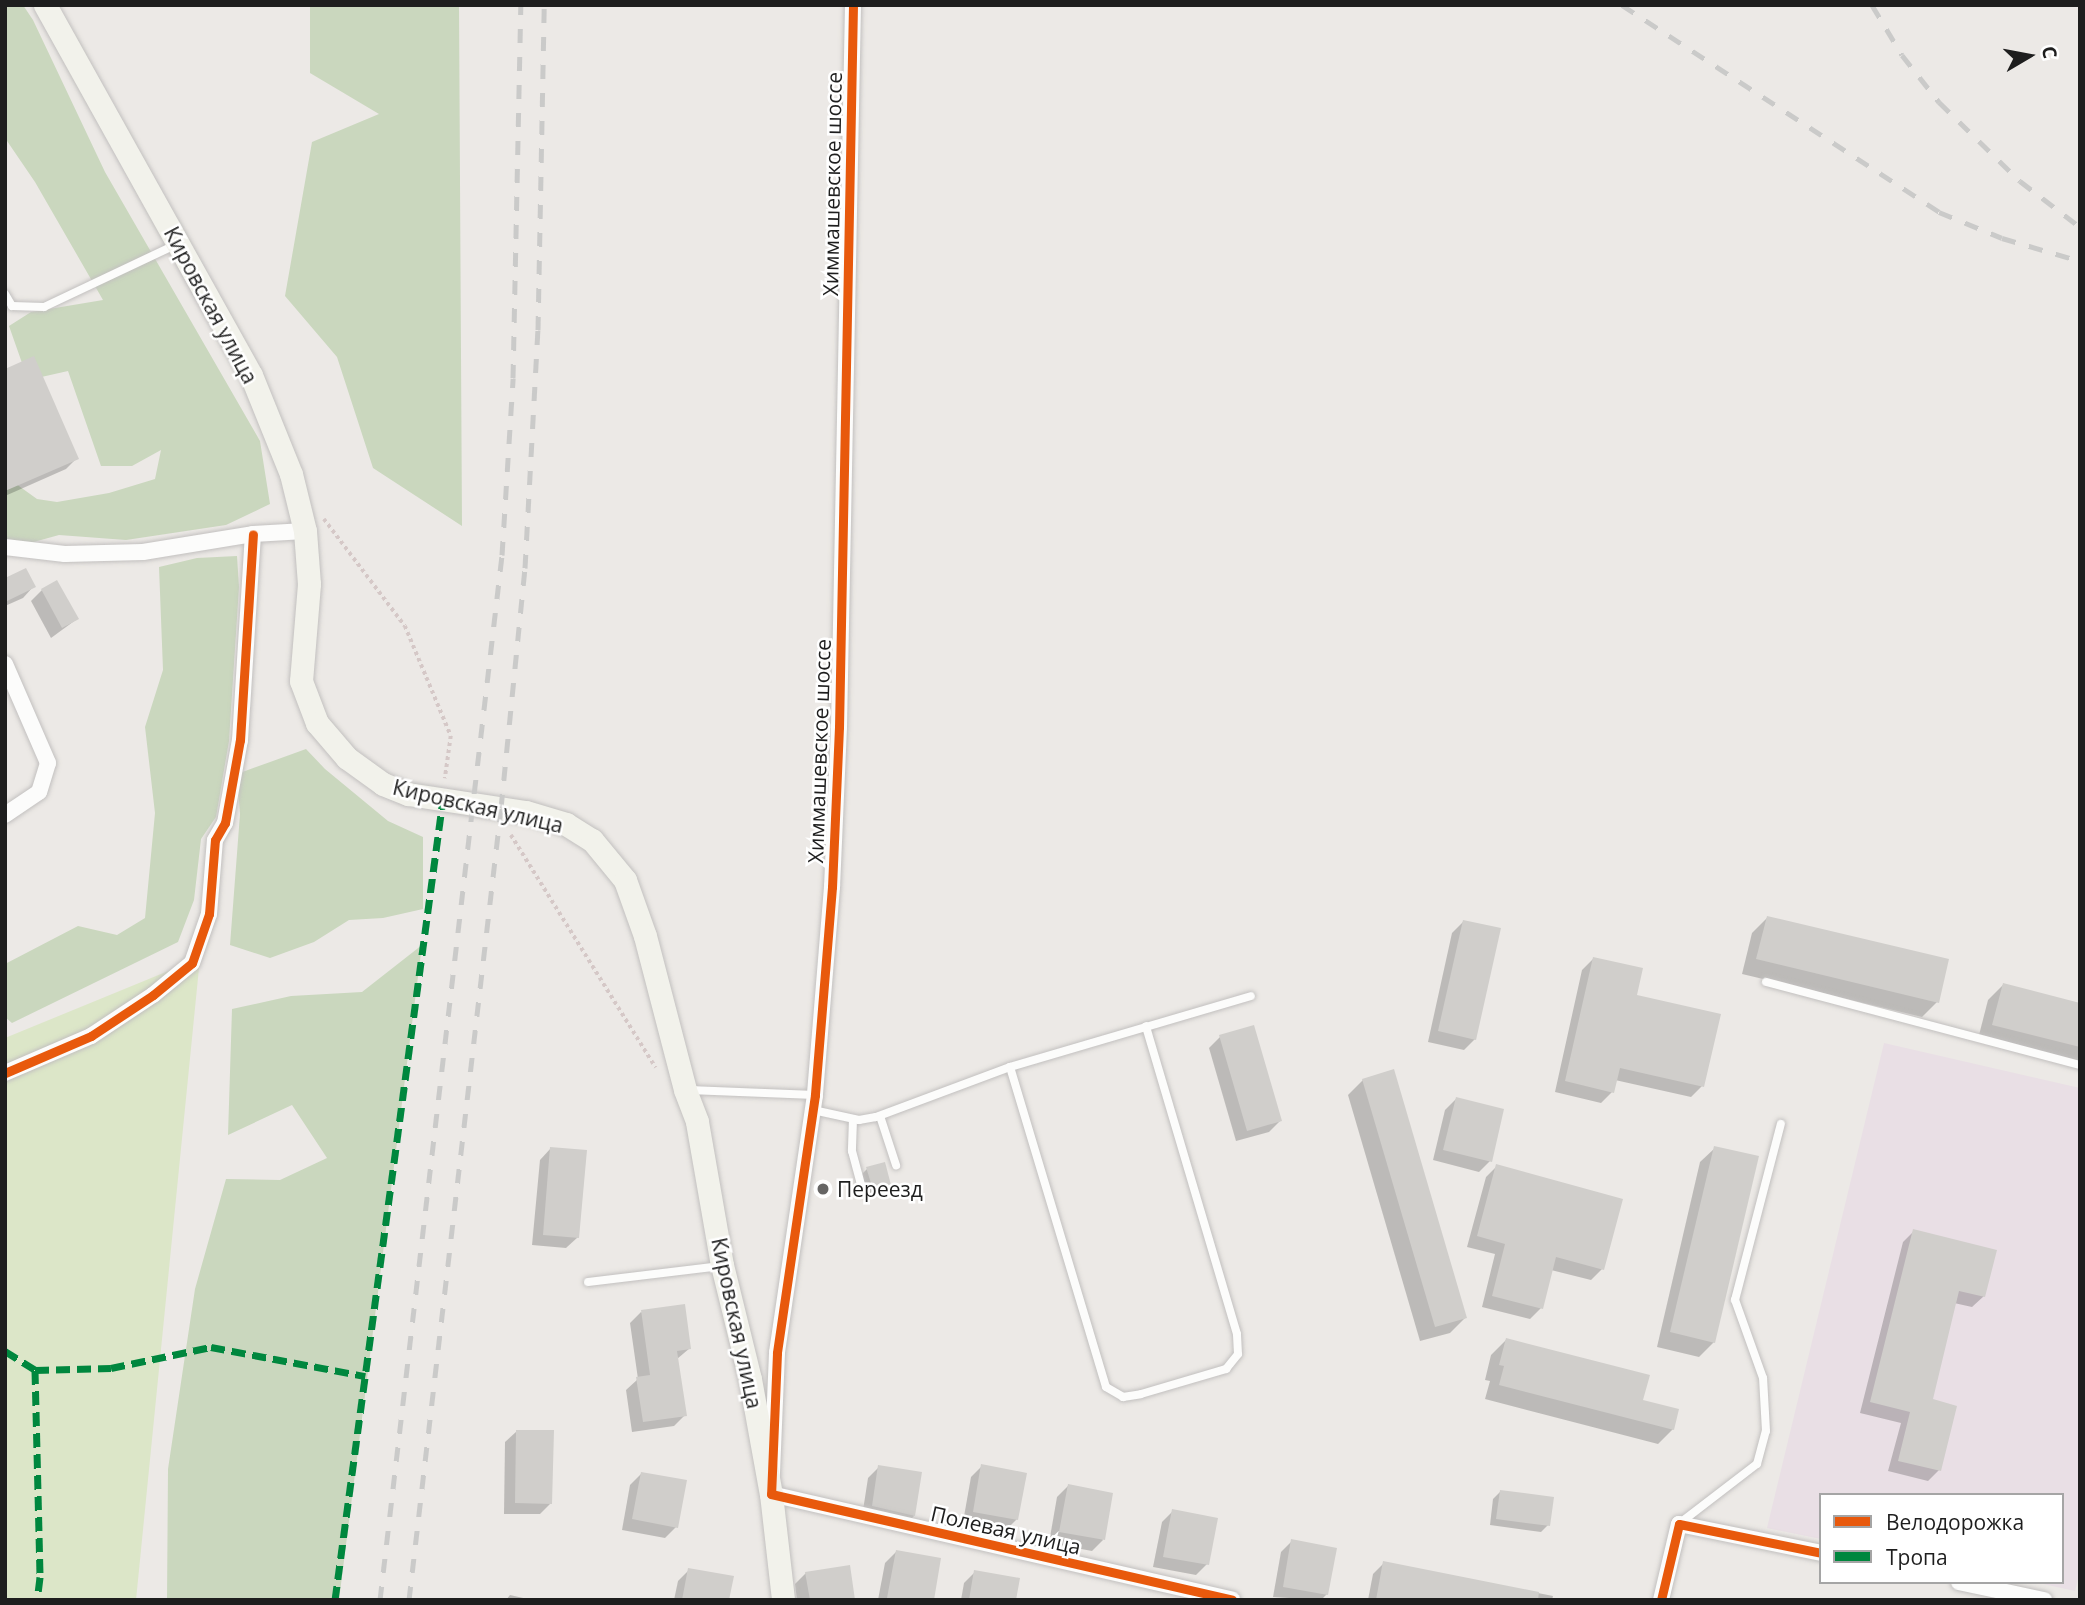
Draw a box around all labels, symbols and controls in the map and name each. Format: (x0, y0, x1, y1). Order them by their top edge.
north arrow (1994, 21, 2064, 91)
text: С (2036, 44, 2064, 61)
street label: Химмашевское шоссе (817, 72, 847, 296)
street label: Кировская улица (159, 222, 263, 388)
street label: Химмашевское шоссе (802, 638, 836, 864)
street label: Кировская улица (390, 774, 566, 838)
place label: Переезд (837, 1176, 923, 1202)
marker: Переезд (815, 1181, 831, 1197)
street label: Кировская улица (707, 1235, 767, 1411)
legend (1819, 1493, 2064, 1584)
street label: Полевая улица (929, 1500, 1083, 1560)
text: Велодорожка (1886, 1508, 2024, 1536)
text: Тропа (1886, 1543, 1948, 1571)

